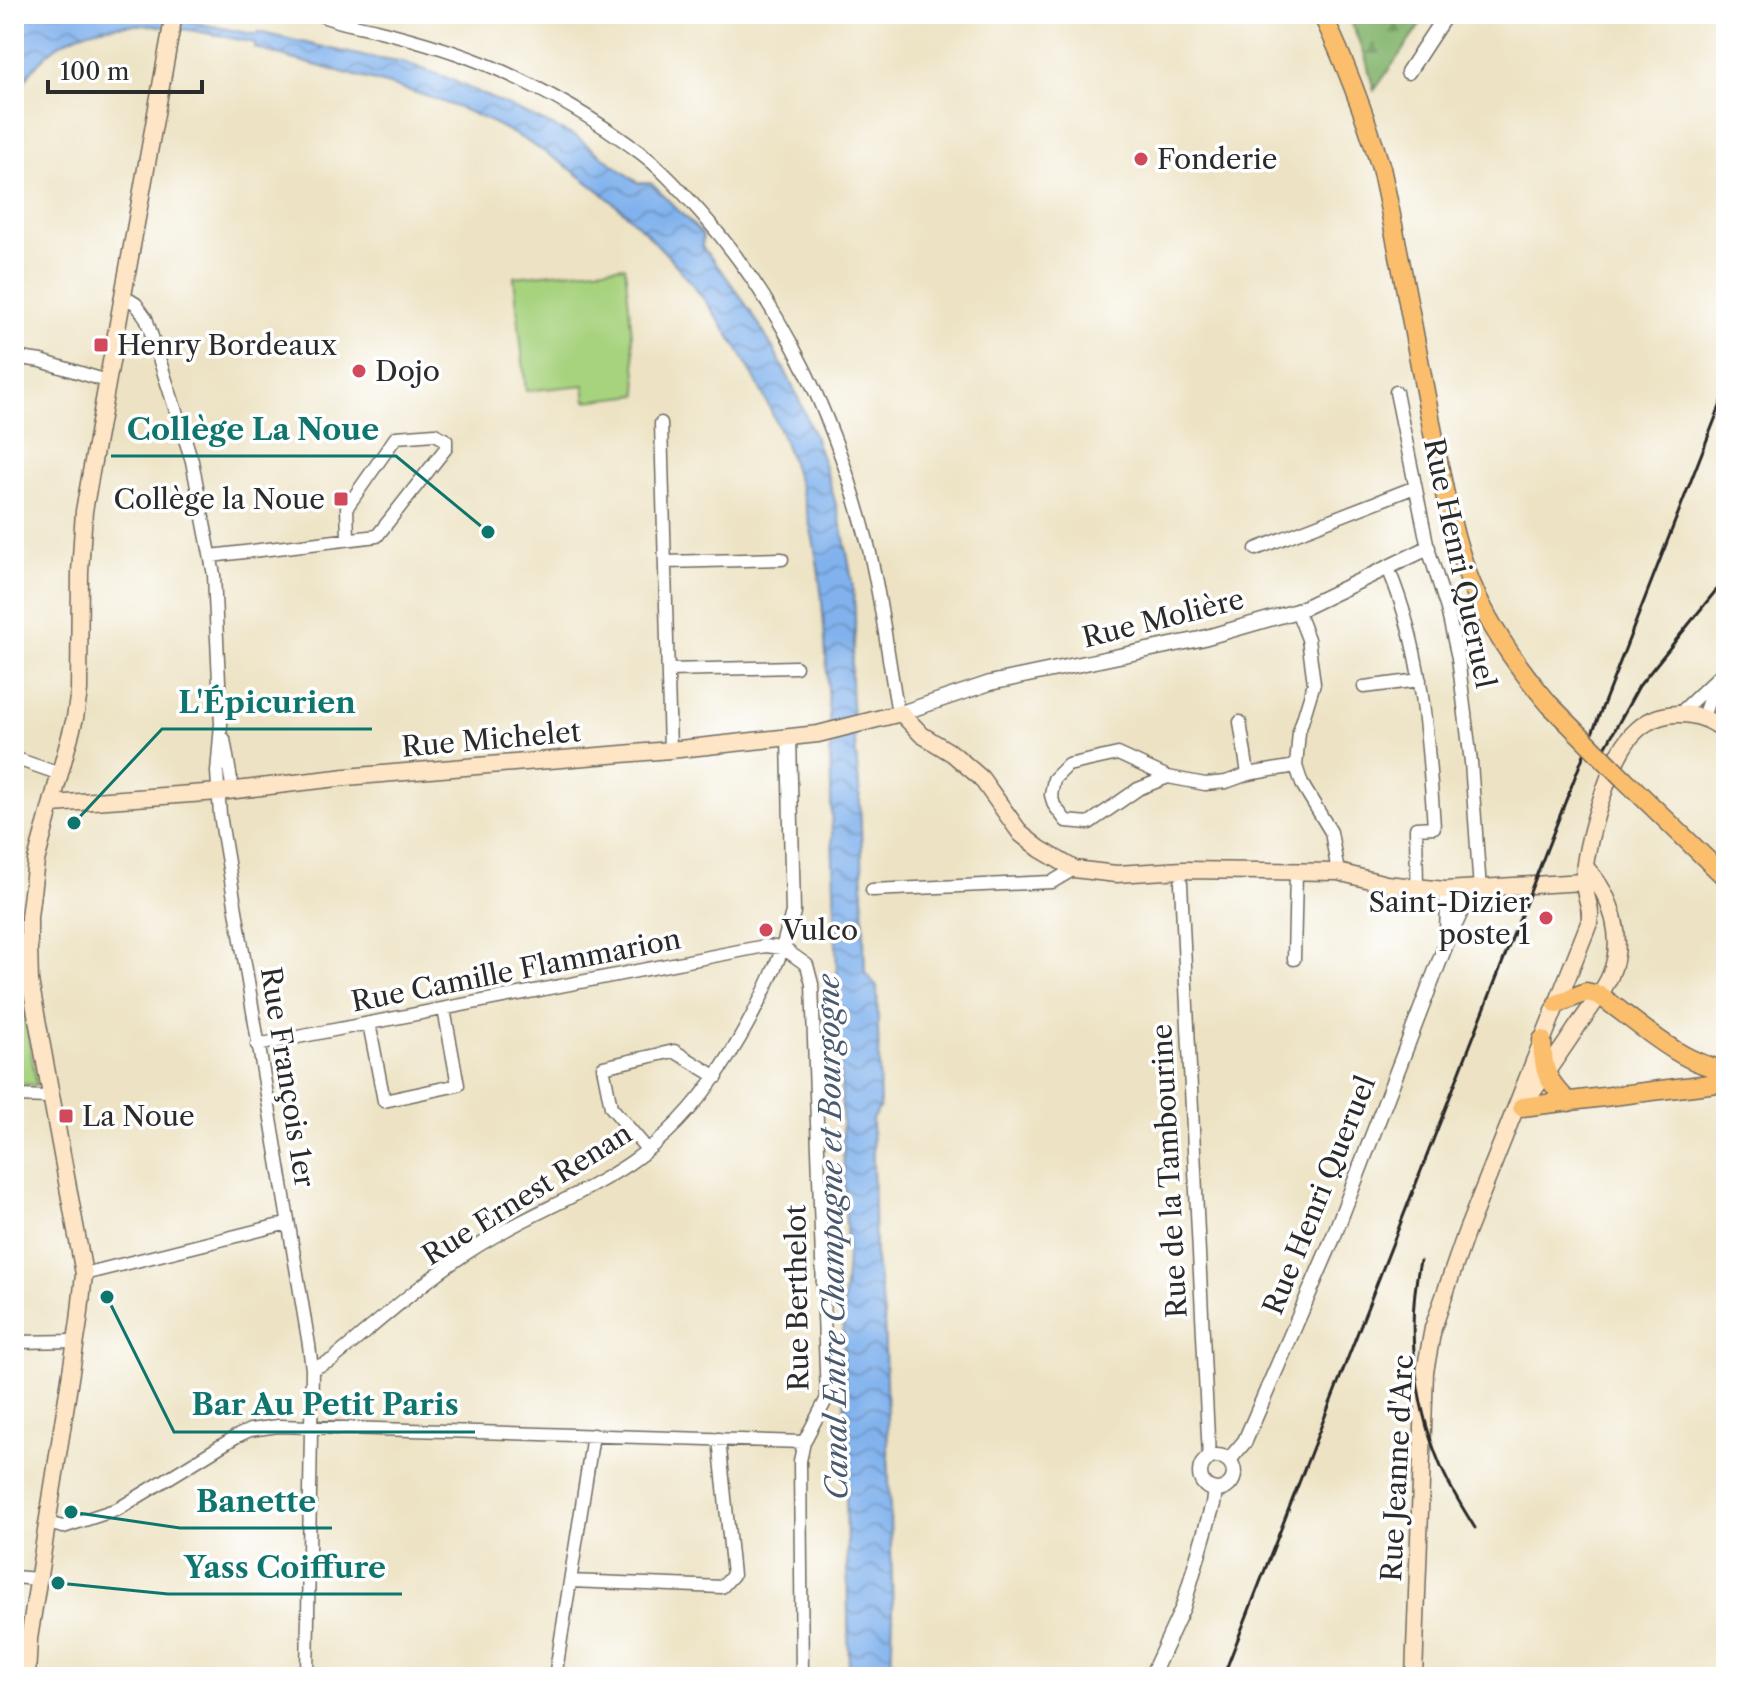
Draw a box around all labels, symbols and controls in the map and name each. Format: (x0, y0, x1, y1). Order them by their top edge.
scale bar (48, 44, 202, 94)
text: 100 m (60, 57, 129, 86)
place label: Fonderie (1157, 142, 1277, 176)
marker: Fonderie (1132, 150, 1150, 168)
place label: Henry Bordeaux (117, 328, 337, 362)
marker: Henry Bordeaux (92, 336, 110, 354)
place label: Dojo (375, 354, 440, 388)
marker: Dojo (350, 362, 368, 380)
callout: Collège La Noue (111, 402, 396, 456)
text: Collège La Noue (127, 411, 379, 448)
street label: Rue Henri Queruel (1417, 435, 1503, 691)
place label: Collège la Noue (113, 482, 325, 516)
marker: Collège la Noue (332, 490, 350, 508)
street label: Rue Molière (1079, 582, 1247, 654)
callout: L'Épicurien (162, 675, 372, 729)
text: L'Épicurien (178, 684, 356, 721)
street label: Rue Michelet (400, 714, 582, 764)
place label: Saint-Dizier poste 1 (1368, 885, 1530, 951)
marker: Saint-Dizier poste 1 (1537, 909, 1555, 927)
place label: Vulco (781, 913, 858, 947)
street label: Rue Camille Flammarion (348, 921, 684, 1019)
marker: Vulco (757, 921, 775, 939)
street label: Rue François 1er (254, 964, 322, 1190)
water label: Canal Entre Champagne et Bourgogne (809, 972, 856, 1500)
street label: Rue de la Tambourine (1144, 1023, 1194, 1319)
street label: Rue Henri Queruel (1256, 1071, 1382, 1319)
place label: La Noue (82, 1099, 195, 1133)
marker: La Noue (57, 1107, 75, 1125)
street label: Rue Ernest Renan (416, 1116, 638, 1272)
street label: Rue Berthelot (778, 1204, 816, 1391)
street label: Rue Jeanne d'Arc (1374, 1354, 1420, 1582)
callout: Bar Au Petit Paris (174, 1378, 475, 1432)
text: Bar Au Petit Paris (191, 1386, 459, 1423)
callout: Banette (180, 1474, 332, 1528)
text: Banette (196, 1483, 316, 1520)
callout: Yass Coiffure (168, 1540, 402, 1594)
text: Yass Coiffure (183, 1549, 386, 1586)

